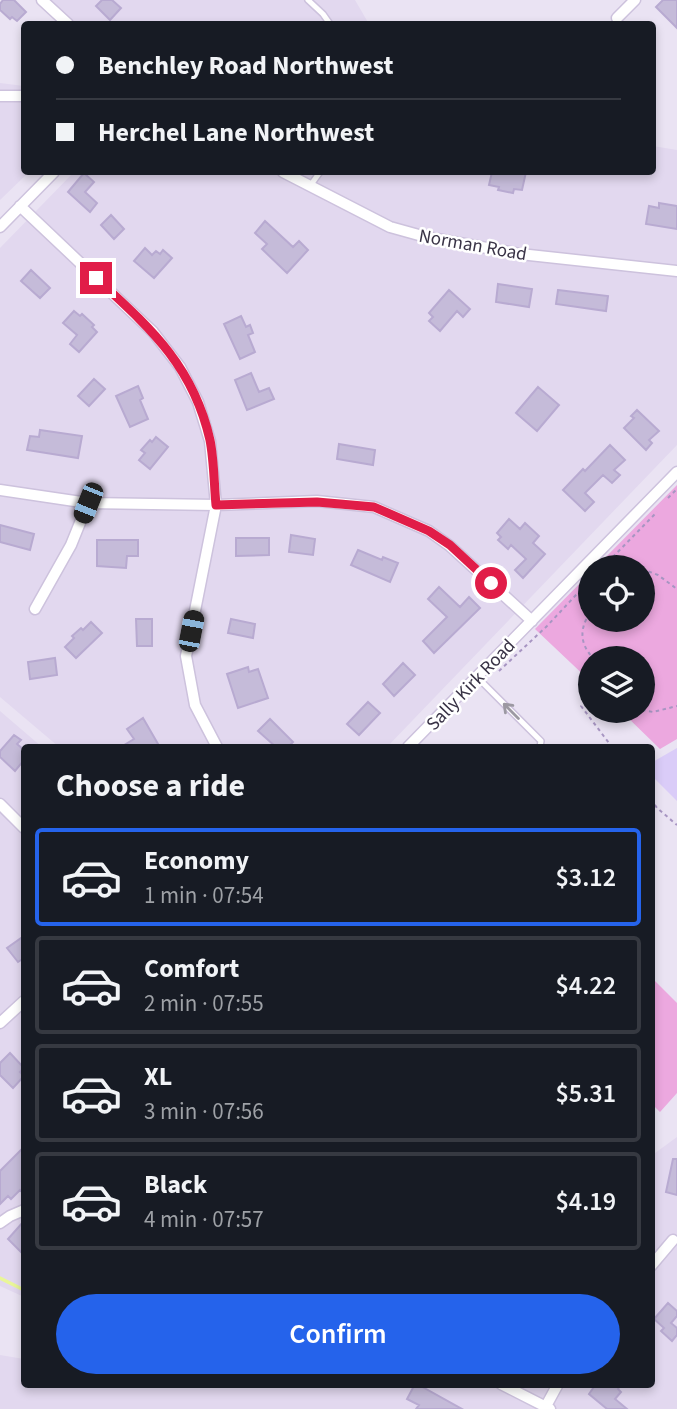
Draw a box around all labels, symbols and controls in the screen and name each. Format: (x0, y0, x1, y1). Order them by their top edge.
text: Benchley Road Northwest (98, 47, 393, 84)
text: Herchel Lane Northwest (98, 114, 374, 151)
street label: Norman Road (416, 223, 529, 268)
route end (80, 262, 112, 294)
car (71, 480, 106, 526)
map controls (578, 555, 655, 723)
button: locate (578, 555, 655, 632)
route start (475, 567, 507, 599)
car (177, 608, 206, 654)
street label: Sally Kirk Road (420, 633, 522, 737)
button: layers (578, 646, 655, 723)
one-way arrow (503, 703, 520, 720)
text: Choose a ride (56, 763, 245, 809)
text: Economy (144, 842, 249, 879)
icon: car (60, 846, 123, 909)
text: $3.12 (555, 859, 616, 896)
text: 1 min · 07:54 (144, 879, 264, 912)
text: Comfort (144, 950, 239, 987)
icon: car (60, 954, 123, 1017)
text: $4.22 (555, 967, 616, 1004)
text: 2 min · 07:55 (144, 987, 264, 1020)
text: XL (144, 1058, 172, 1095)
icon: car (60, 1062, 123, 1125)
text: $5.31 (555, 1075, 616, 1112)
text: 3 min · 07:56 (144, 1095, 264, 1128)
text: Black (144, 1166, 207, 1203)
icon: car (60, 1170, 123, 1233)
text: $4.19 (555, 1183, 616, 1220)
text: 4 min · 07:57 (144, 1203, 264, 1236)
button: Confirm (56, 1294, 620, 1374)

